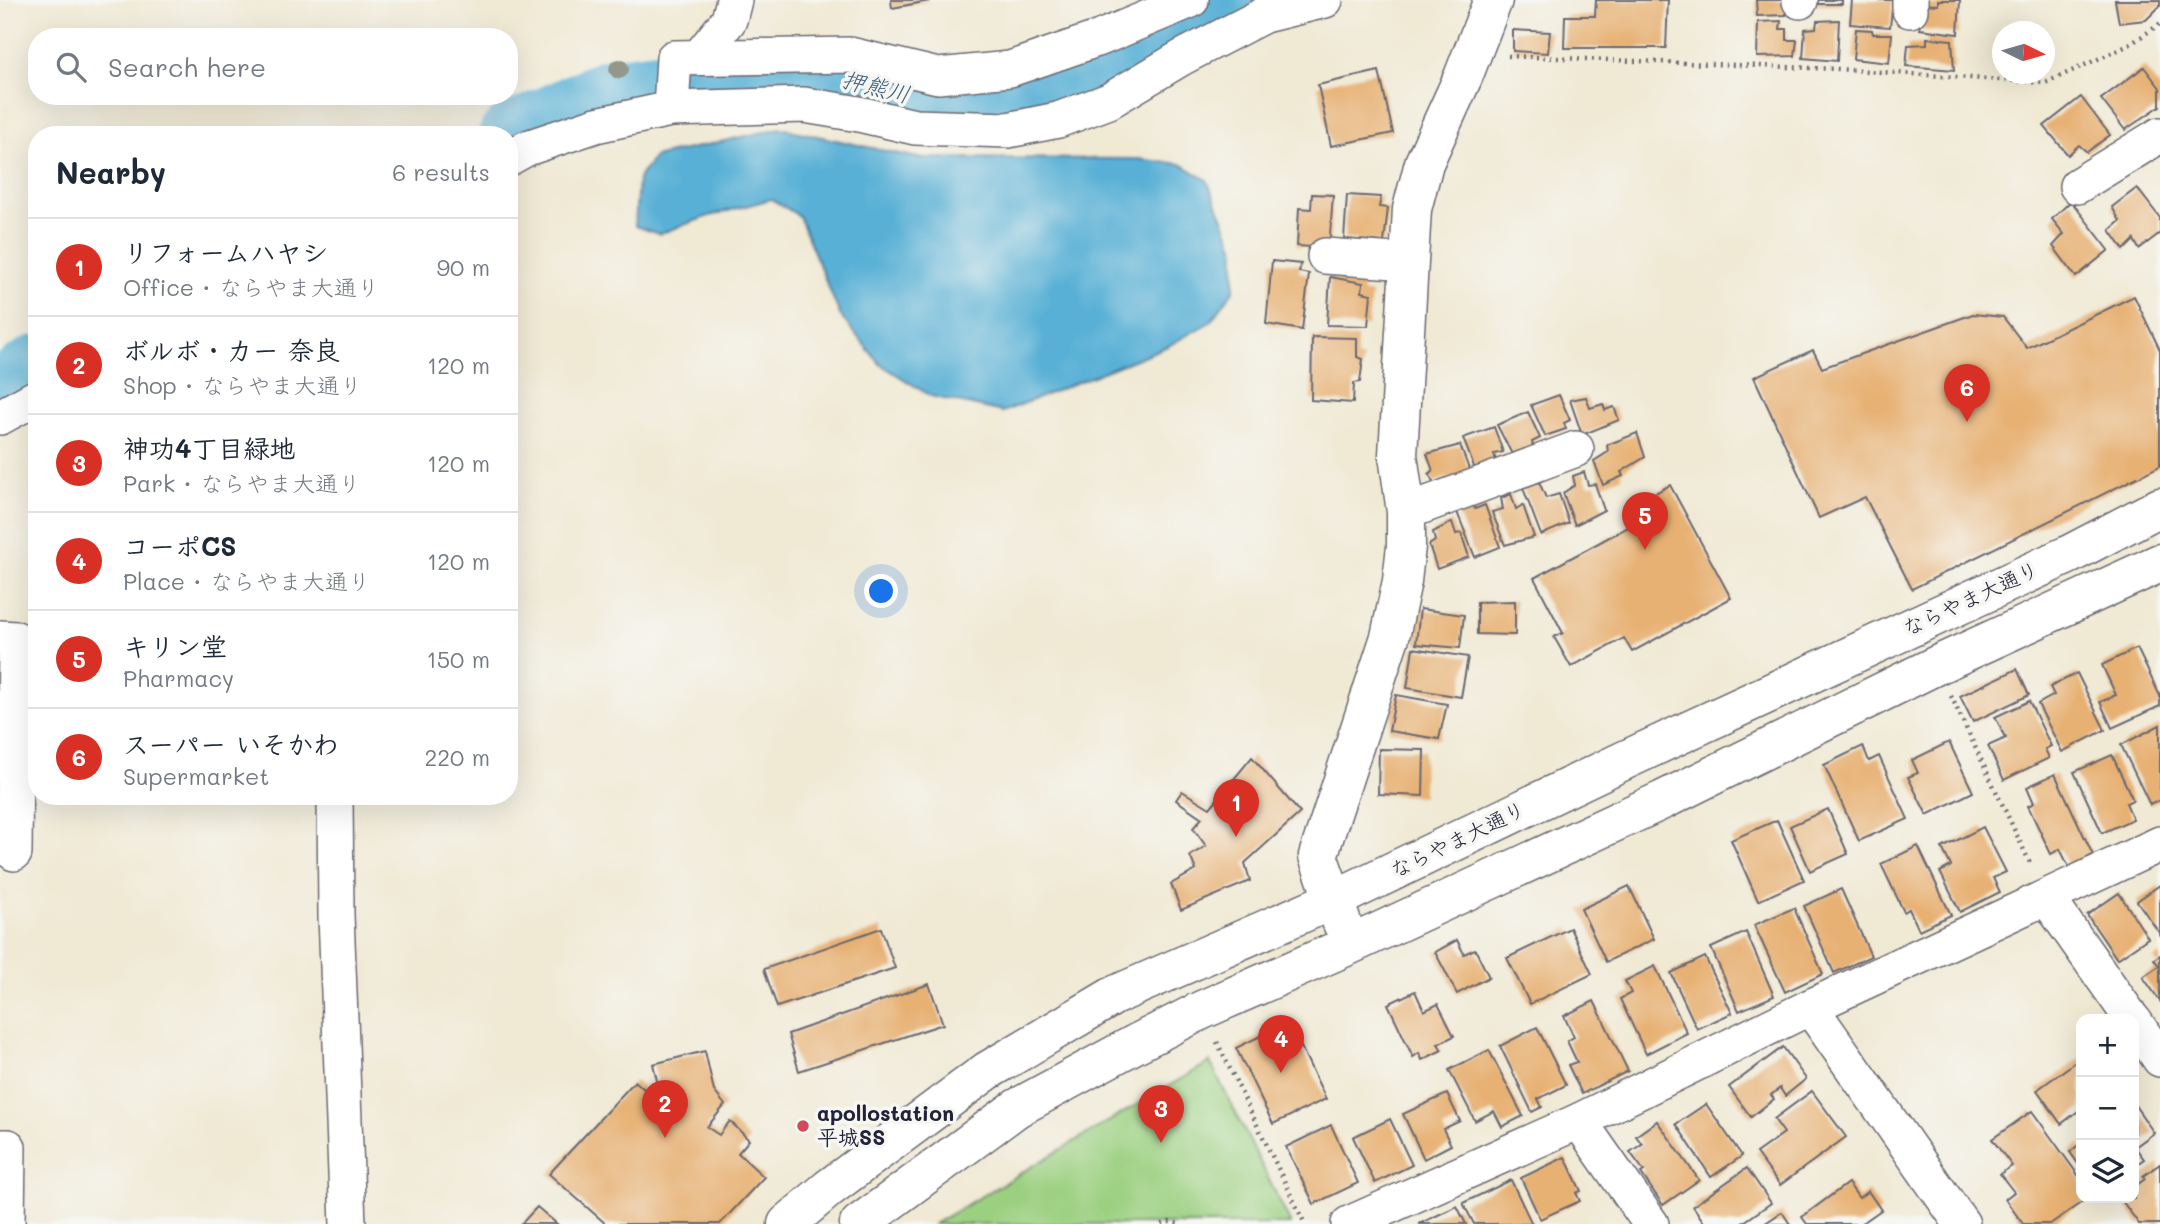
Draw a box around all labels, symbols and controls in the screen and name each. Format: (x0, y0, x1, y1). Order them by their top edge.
north arrow (1992, 21, 2055, 84)
search box (28, 28, 518, 105)
icon: search (52, 48, 90, 86)
text: Search here (108, 50, 266, 84)
water label: 押熊川 (839, 63, 913, 109)
text: Nearby (56, 152, 166, 192)
text: 6 results (392, 157, 490, 187)
text: リフォームハヤシ (123, 235, 328, 269)
text: 1 (74, 252, 84, 282)
text: 90 m (437, 252, 490, 282)
text: Office · ならやま大通り (123, 272, 380, 302)
text: ボルボ・カー 奈良 (123, 333, 340, 367)
text: 2 (73, 350, 85, 380)
text: 120 m (427, 350, 490, 380)
pin: 6 (1944, 364, 1990, 422)
text: Shop · ならやま大通り (123, 370, 363, 400)
text: 神功4丁目緑地 (123, 431, 295, 465)
text: 3 (72, 448, 86, 478)
text: 120 m (427, 448, 490, 478)
text: Park · ならやま大通り (123, 468, 361, 498)
pin: 5 (1622, 492, 1668, 550)
text: コーポCS (123, 529, 237, 563)
text: 4 (72, 546, 86, 576)
text: 120 m (427, 546, 490, 576)
street label: ならやま大通り (1898, 554, 2043, 641)
text: Place · ならやま大通り (123, 566, 371, 596)
your location (864, 574, 898, 608)
text: キリン堂 (123, 629, 227, 663)
text: 5 (72, 644, 86, 674)
text: 150 m (426, 644, 490, 674)
text: Pharmacy (123, 663, 234, 693)
text: スーパー いそかわ (123, 727, 339, 761)
text: 6 (72, 742, 86, 772)
text: 220 m (424, 742, 490, 772)
text: Supermarket (123, 761, 269, 791)
pin: 1 (1213, 779, 1259, 837)
street label: ならやま大通り (1385, 794, 1529, 883)
map controls (2076, 1014, 2139, 1203)
button: + (2076, 1014, 2139, 1077)
pin: 4 (1258, 1015, 1304, 1073)
button: − (2076, 1077, 2139, 1140)
pin: 2 (642, 1080, 688, 1138)
pin: 3 (1138, 1085, 1184, 1143)
place label: apollostation 平城SS (817, 1099, 954, 1150)
marker: apollostation 平城SS (795, 1118, 811, 1134)
button: layers (2076, 1140, 2139, 1203)

